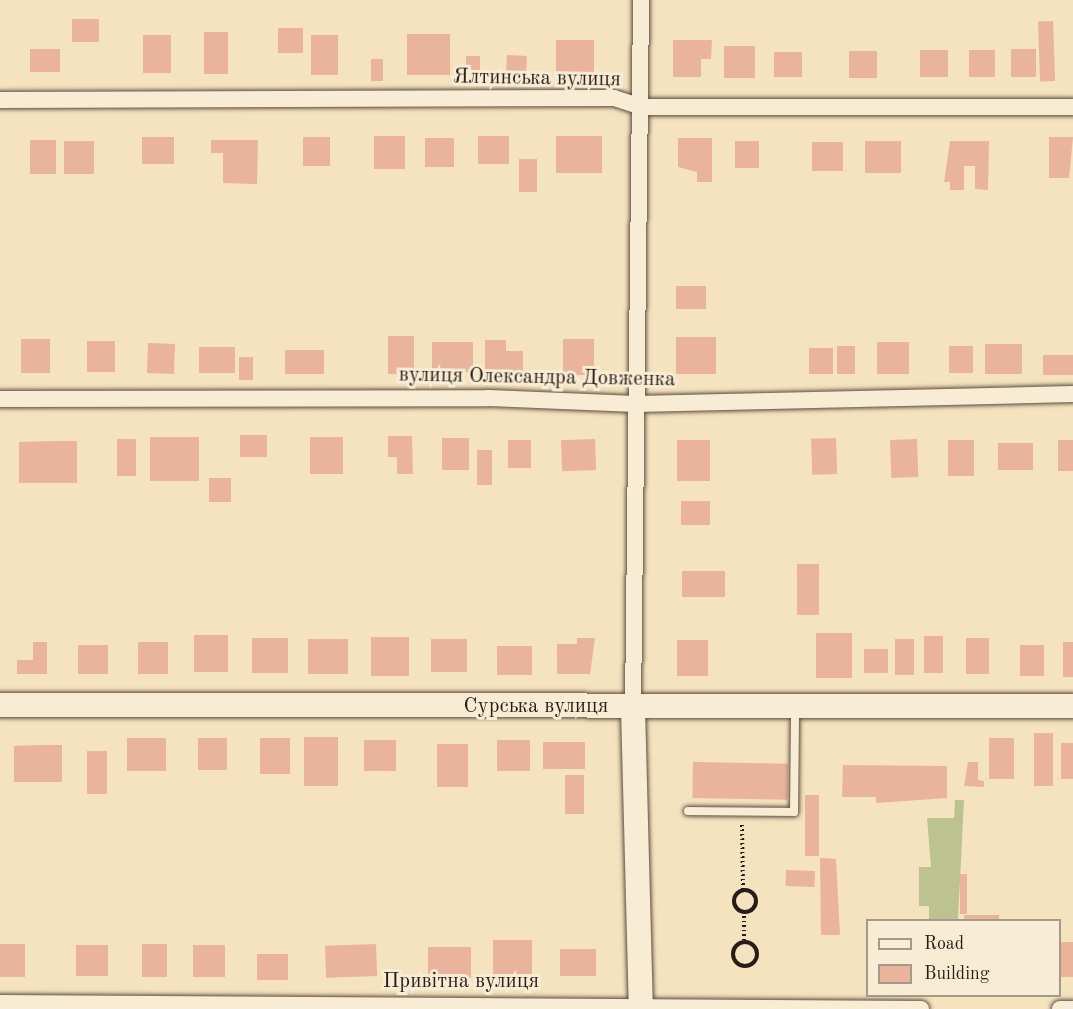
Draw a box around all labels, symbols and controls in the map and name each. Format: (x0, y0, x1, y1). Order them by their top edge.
street label: Ялтинська вулиця (453, 65, 621, 93)
street label: вулиця Олександра Довженка (398, 363, 676, 393)
street label: Сурська вулиця (463, 694, 609, 720)
legend (866, 919, 1061, 997)
text: Road (924, 935, 964, 953)
text: Building (924, 965, 989, 983)
street label: Привітна вулиця (383, 969, 539, 995)

